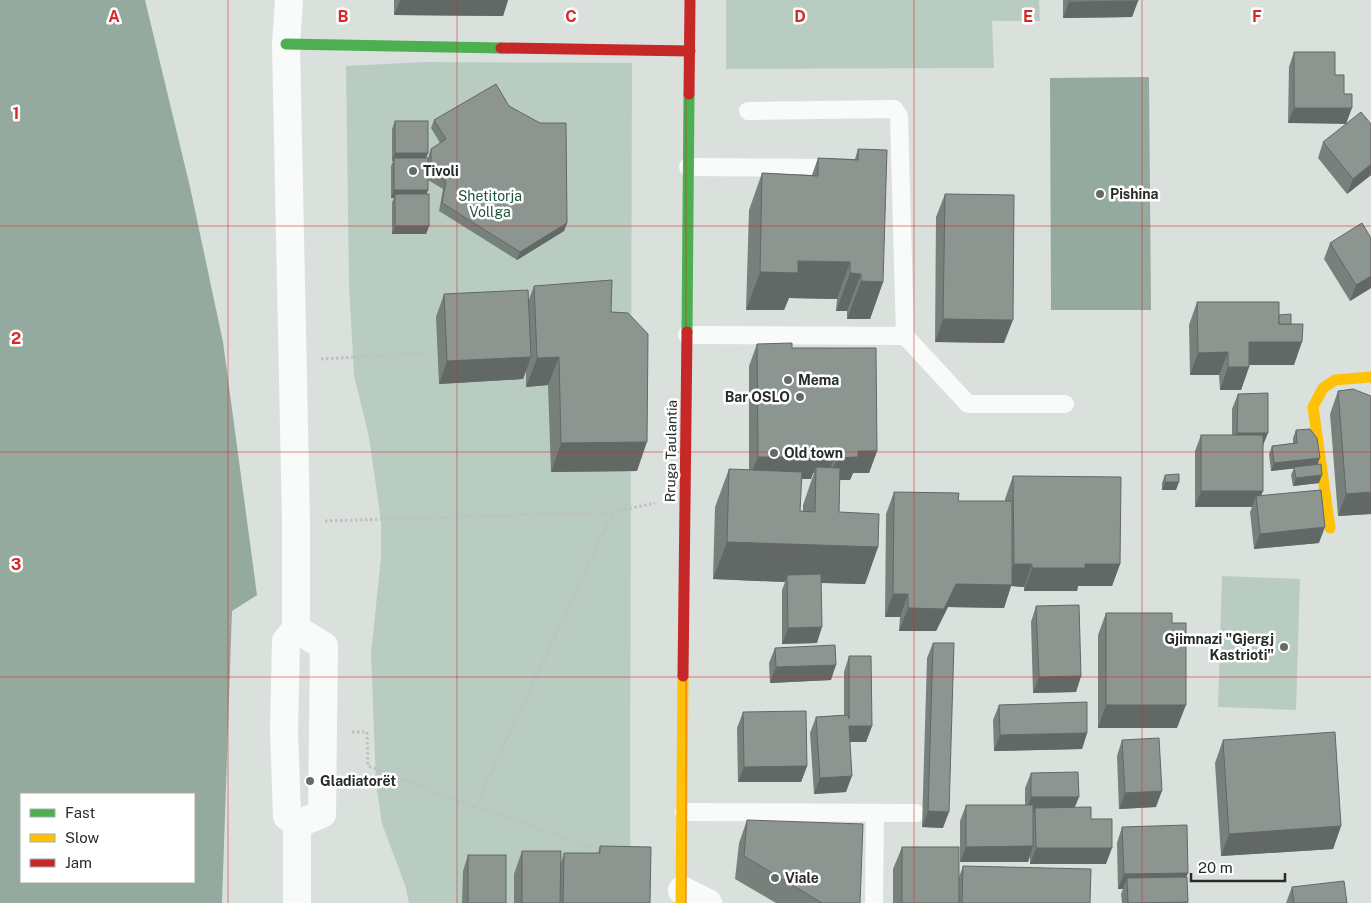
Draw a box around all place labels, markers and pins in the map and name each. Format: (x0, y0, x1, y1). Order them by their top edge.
place label: Tivoli (423, 163, 459, 179)
marker: Tivoli (407, 165, 419, 177)
place label: Pishina (1110, 186, 1159, 202)
marker: Pishina (1094, 188, 1106, 200)
place label: Mema (798, 372, 839, 388)
marker: Mema (782, 374, 794, 386)
place label: Bar OSLO (725, 389, 790, 405)
marker: Bar OSLO (794, 391, 806, 403)
place label: Old town (784, 445, 843, 461)
marker: Old town (768, 447, 780, 459)
place label: Gjimnazi "Gjergj Kastrioti" (1164, 631, 1274, 663)
marker: Gjimnazi "Gjergj Kastrioti" (1278, 641, 1290, 653)
place label: Gladiatorët (320, 773, 396, 789)
marker: Gladiatorët (304, 775, 316, 787)
place label: Viale (785, 870, 819, 886)
marker: Viale (769, 872, 781, 884)

